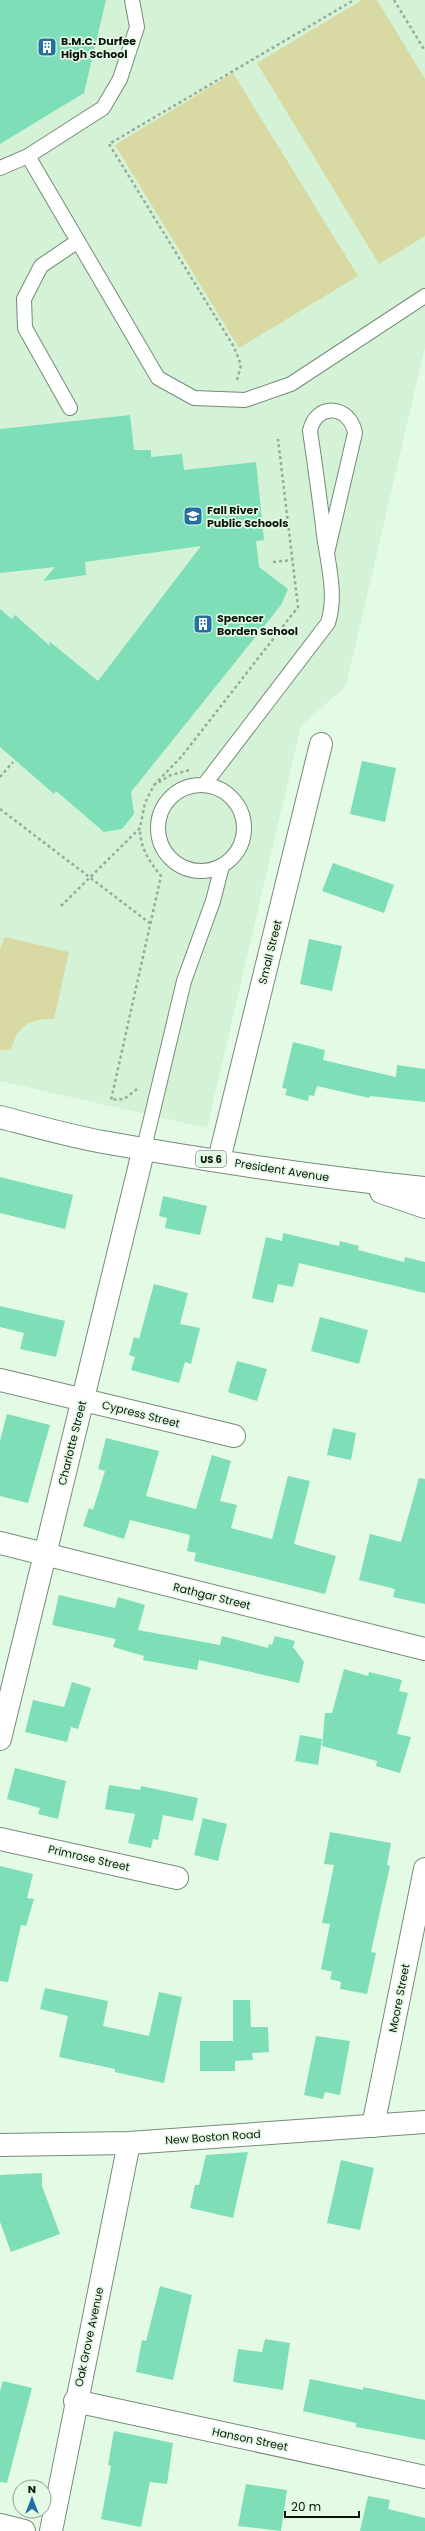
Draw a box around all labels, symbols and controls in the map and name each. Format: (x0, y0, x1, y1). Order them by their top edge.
place label: B.M.C. Durfee High School (61, 33, 136, 62)
building icon: B.M.C. Durfee High School (36, 36, 58, 58)
place label: Fall River Public Schools (207, 502, 288, 531)
school or university icon: Fall River Public Schools (182, 505, 204, 527)
place label: Spencer Borden School (217, 610, 298, 639)
building icon: Spencer Borden School (192, 613, 214, 635)
street label: Small Street (254, 918, 286, 986)
road number: US 6 (196, 1151, 226, 1167)
street label: President Avenue (234, 1155, 330, 1185)
street label: Cypress Street (100, 1397, 182, 1431)
street label: Charlotte Street (54, 1399, 90, 1487)
street label: Rathgar Street (172, 1579, 252, 1613)
street label: Primrose Street (47, 1841, 131, 1875)
street label: Moore Street (385, 1962, 413, 2034)
street label: New Boston Road (165, 2126, 261, 2148)
street label: Oak Grove Avenue (71, 2285, 107, 2388)
street label: Hanson Street (211, 2423, 289, 2455)
north arrow (12, 2479, 52, 2519)
text: N (28, 2481, 36, 2497)
scale bar (285, 2493, 359, 2519)
text: 20 m (291, 2498, 321, 2515)

